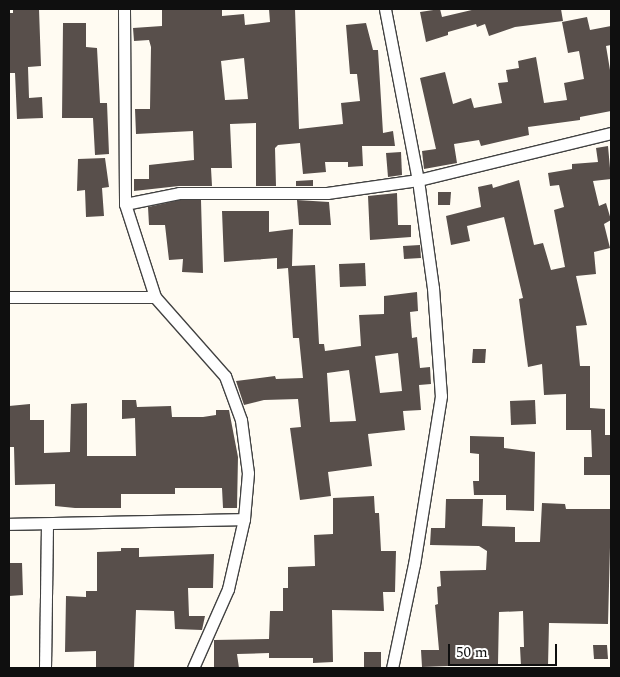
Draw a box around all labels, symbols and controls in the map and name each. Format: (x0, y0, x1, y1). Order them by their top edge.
scale bar (450, 634, 559, 666)
text: 50 m (456, 641, 488, 664)

